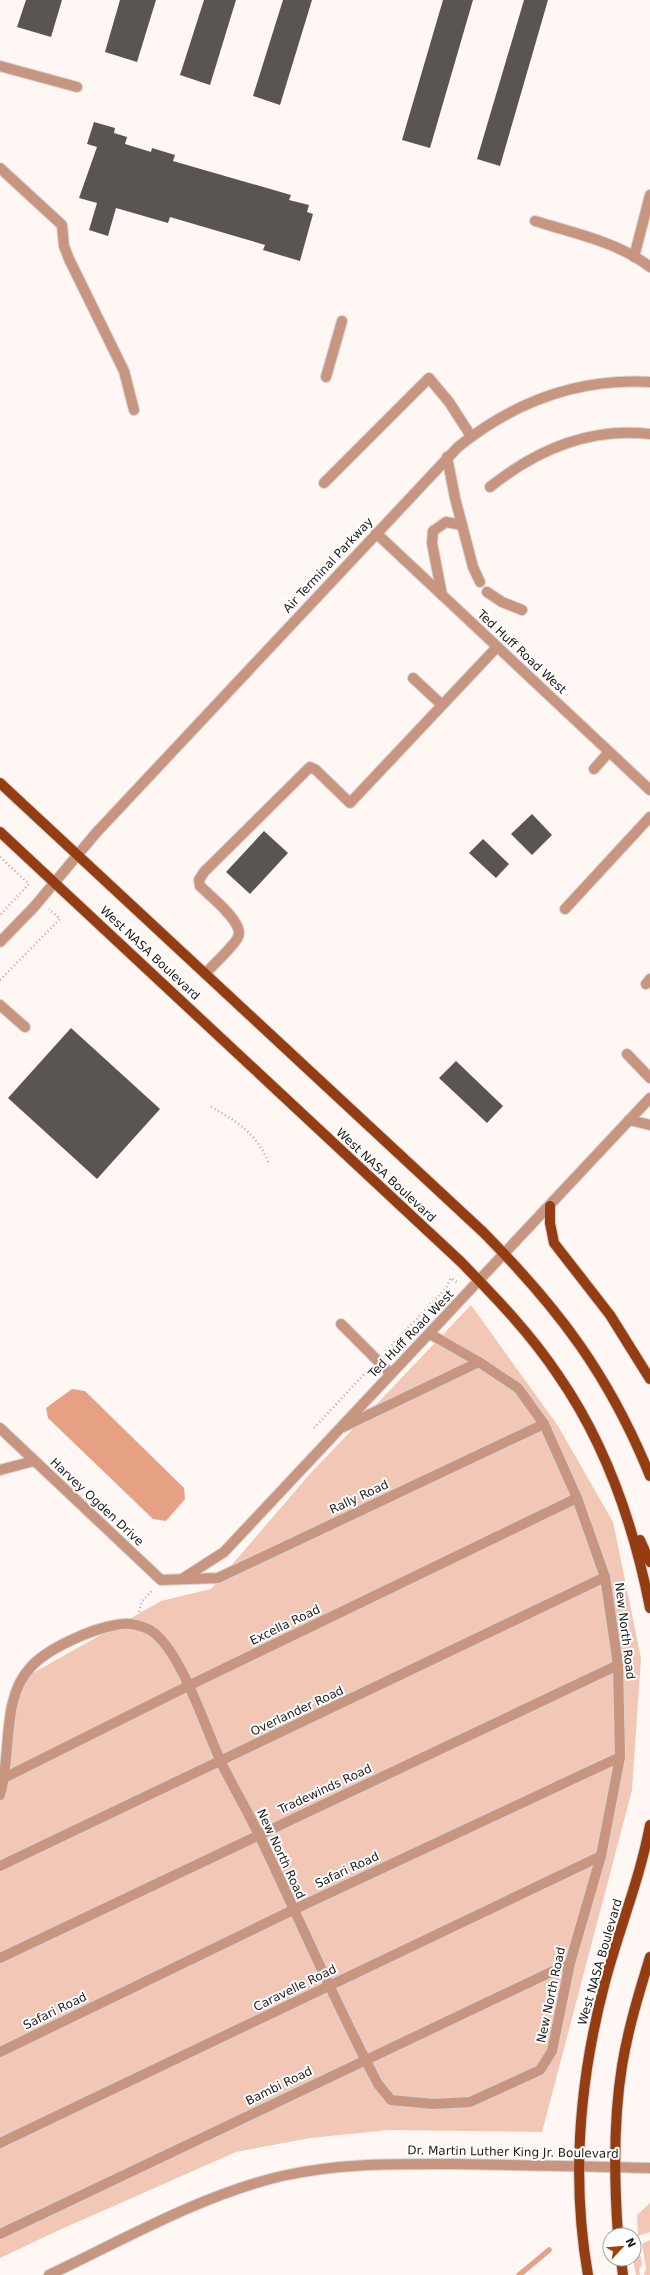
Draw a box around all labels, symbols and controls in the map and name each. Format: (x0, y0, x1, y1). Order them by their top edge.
street label: Air Terminal Parkway (280, 515, 376, 615)
street label: Ted Huff Road West (474, 607, 569, 697)
street label: West NASA Boulevard (97, 903, 203, 1003)
street label: West NASA Boulevard (333, 1125, 439, 1225)
street label: Ted Huff Road West (365, 1287, 457, 1381)
street label: Harvey Ogden Drive (48, 1455, 146, 1549)
street label: Rally Road (327, 1477, 391, 1517)
street label: New North Road (612, 1582, 638, 1680)
street label: Excella Road (248, 1602, 322, 1648)
street label: Overlander Road (248, 1683, 346, 1739)
street label: Tradewinds Road (275, 1761, 374, 1817)
street label: New North Road (254, 1807, 308, 1901)
street label: Safari Road (313, 1849, 381, 1891)
street label: West NASA Boulevard (575, 1897, 625, 2027)
street label: New North Road (534, 1946, 568, 2044)
street label: Caravelle Road (251, 1962, 339, 2014)
street label: Safari Road (21, 1990, 89, 2032)
street label: Bambi Road (244, 2064, 314, 2108)
street label: Dr. Martin Luther King Jr. Boulevard (407, 2143, 619, 2161)
north arrow (602, 2227, 642, 2267)
text: N (623, 2236, 638, 2250)

